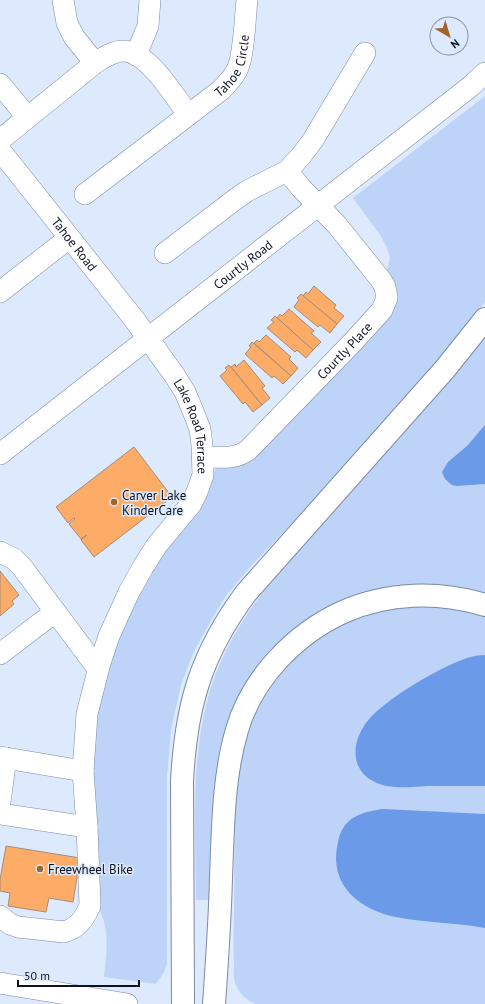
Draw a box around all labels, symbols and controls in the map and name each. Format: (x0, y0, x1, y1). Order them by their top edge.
north arrow (429, 16, 469, 56)
street label: Tahoe Circle (211, 34, 253, 101)
text: N (448, 36, 462, 52)
street label: Tahoe Road (48, 214, 101, 274)
street label: Courtly Road (210, 236, 276, 293)
street label: Courtly Place (313, 318, 376, 383)
street label: Lake Road Terrace (170, 375, 211, 474)
place label: Carver Lake KinderCare (122, 487, 186, 519)
marker: Carver Lake KinderCare (109, 497, 119, 507)
place label: Freewheel Bike (48, 861, 133, 878)
marker: Freewheel Bike (35, 864, 45, 874)
scale bar (18, 962, 139, 988)
text: 50 m (24, 968, 50, 983)

